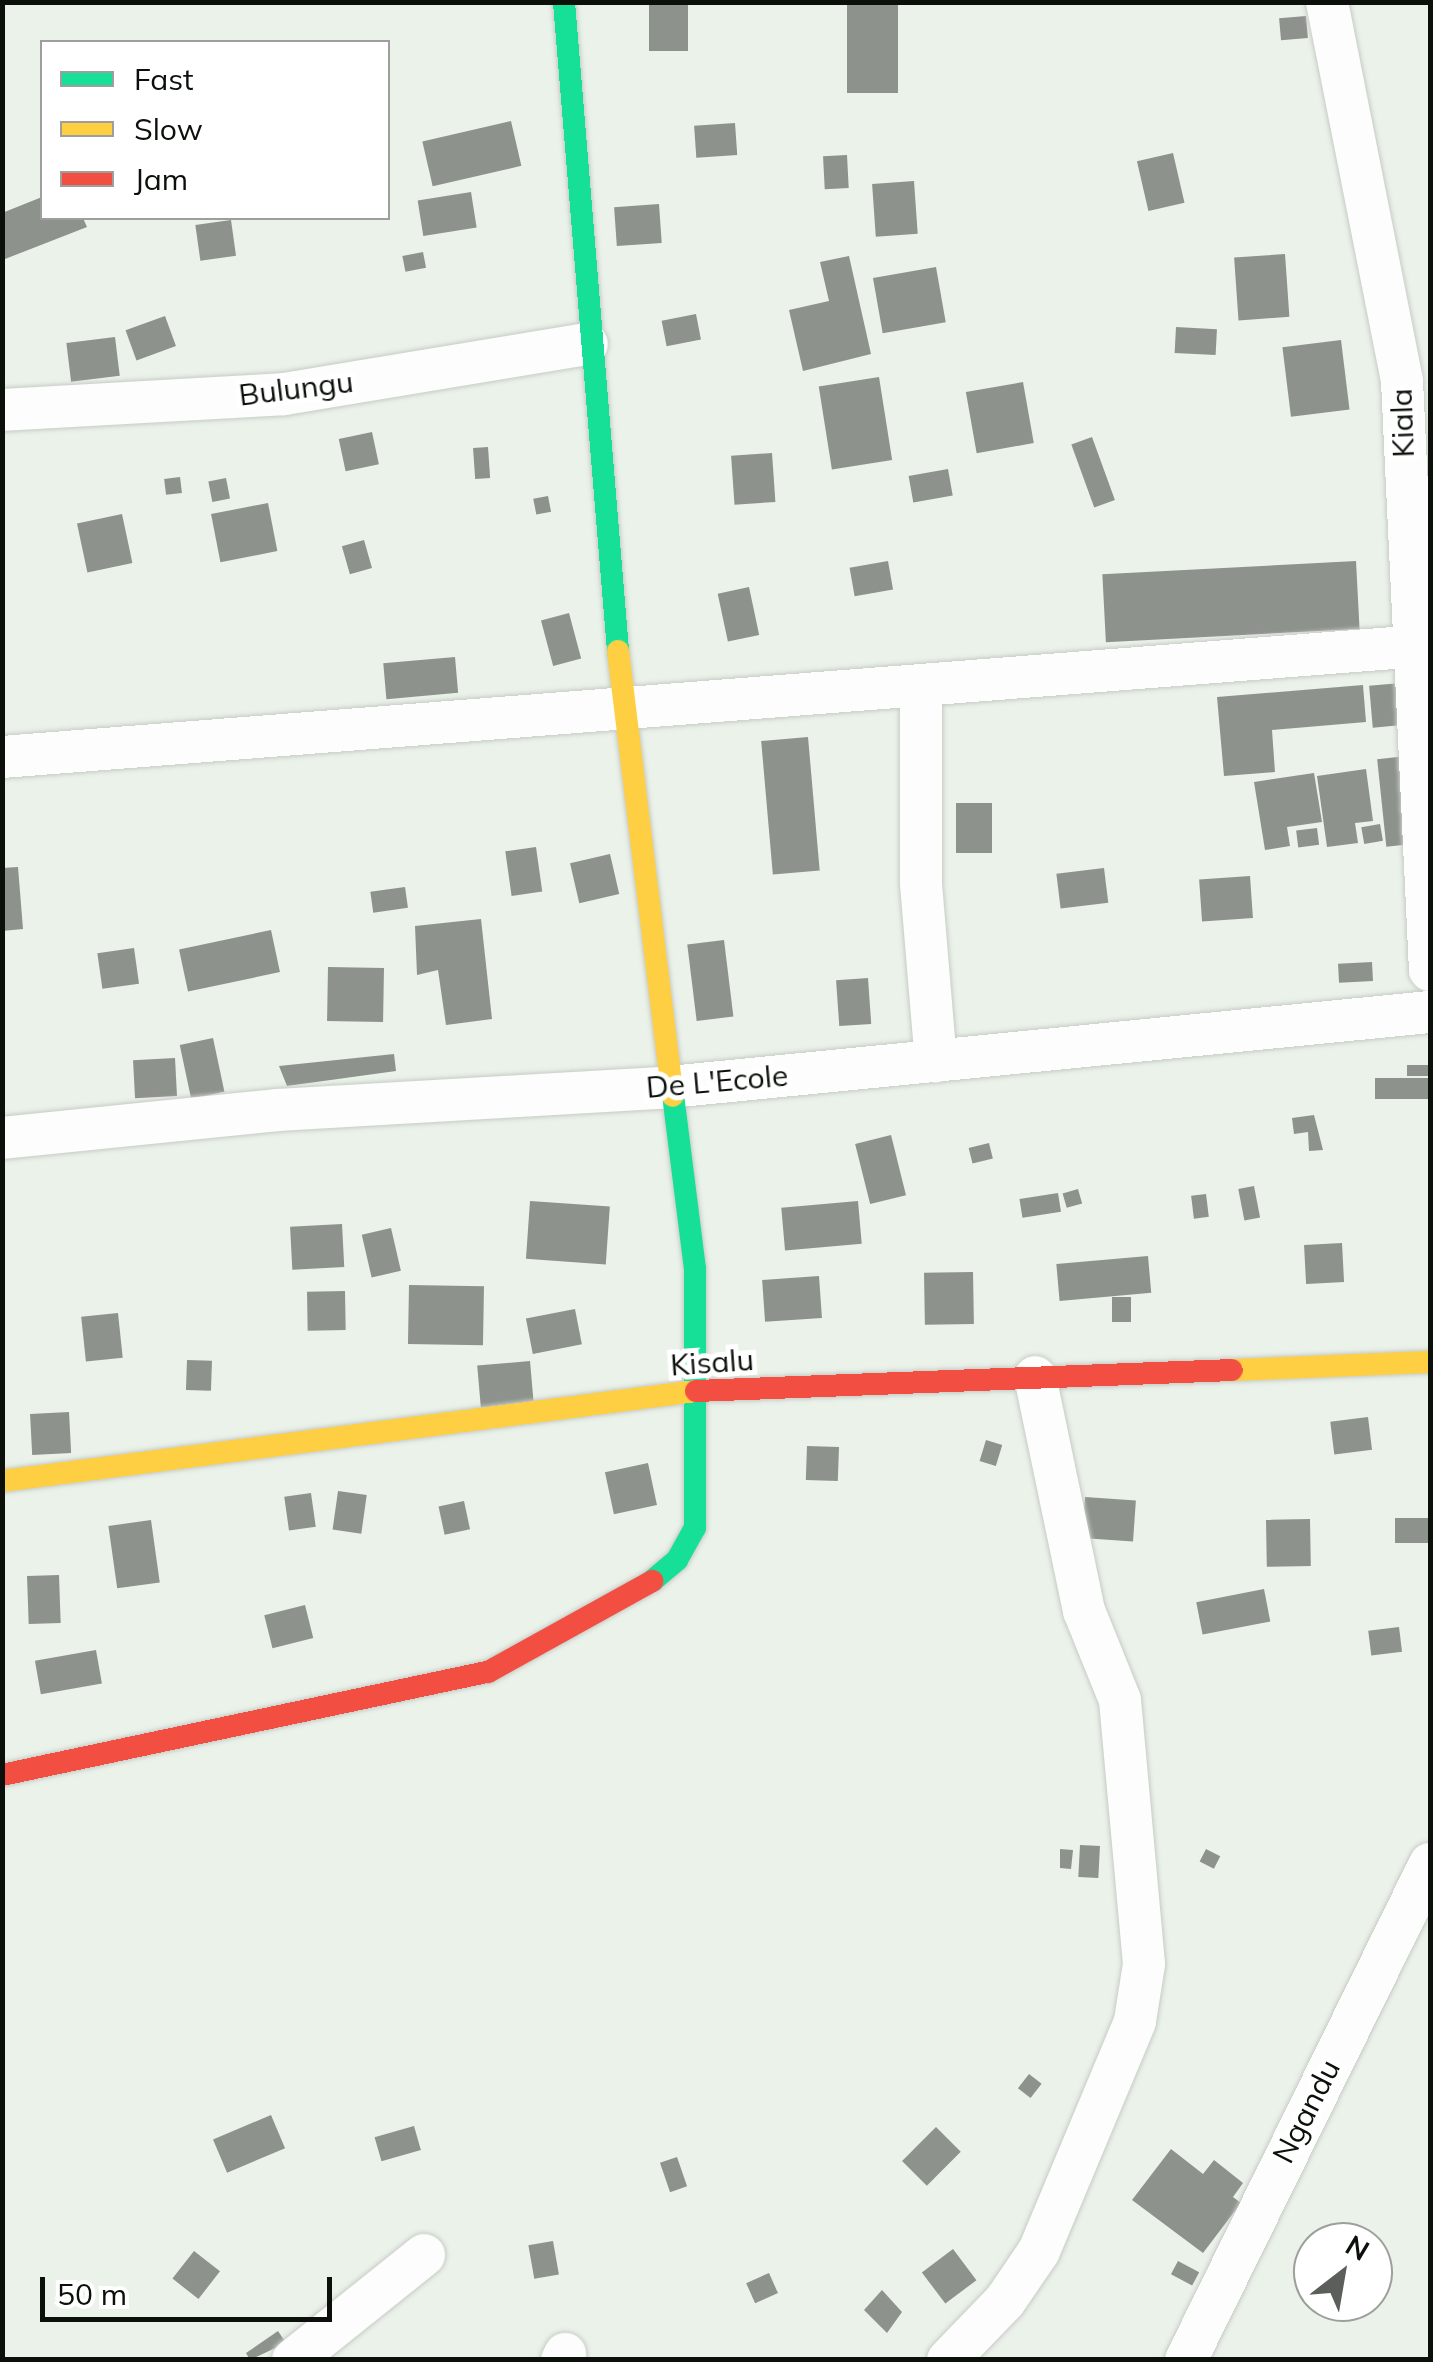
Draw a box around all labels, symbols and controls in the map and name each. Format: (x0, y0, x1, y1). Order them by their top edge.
legend (40, 40, 390, 220)
text: Fast (134, 60, 194, 98)
text: Slow (134, 110, 203, 148)
text: Jam (134, 160, 188, 198)
street label: Bulungu (237, 363, 355, 413)
street label: Kiala (1383, 388, 1421, 458)
street label: De L'Ecole (645, 1057, 789, 1105)
street label: Kisalu (669, 1341, 755, 1383)
street label: Ngandu (1265, 2053, 1347, 2169)
north arrow (1293, 2222, 1393, 2322)
text: N (1340, 2227, 1376, 2268)
scale bar (45, 2257, 338, 2319)
text: 50 m (57, 2275, 127, 2313)

